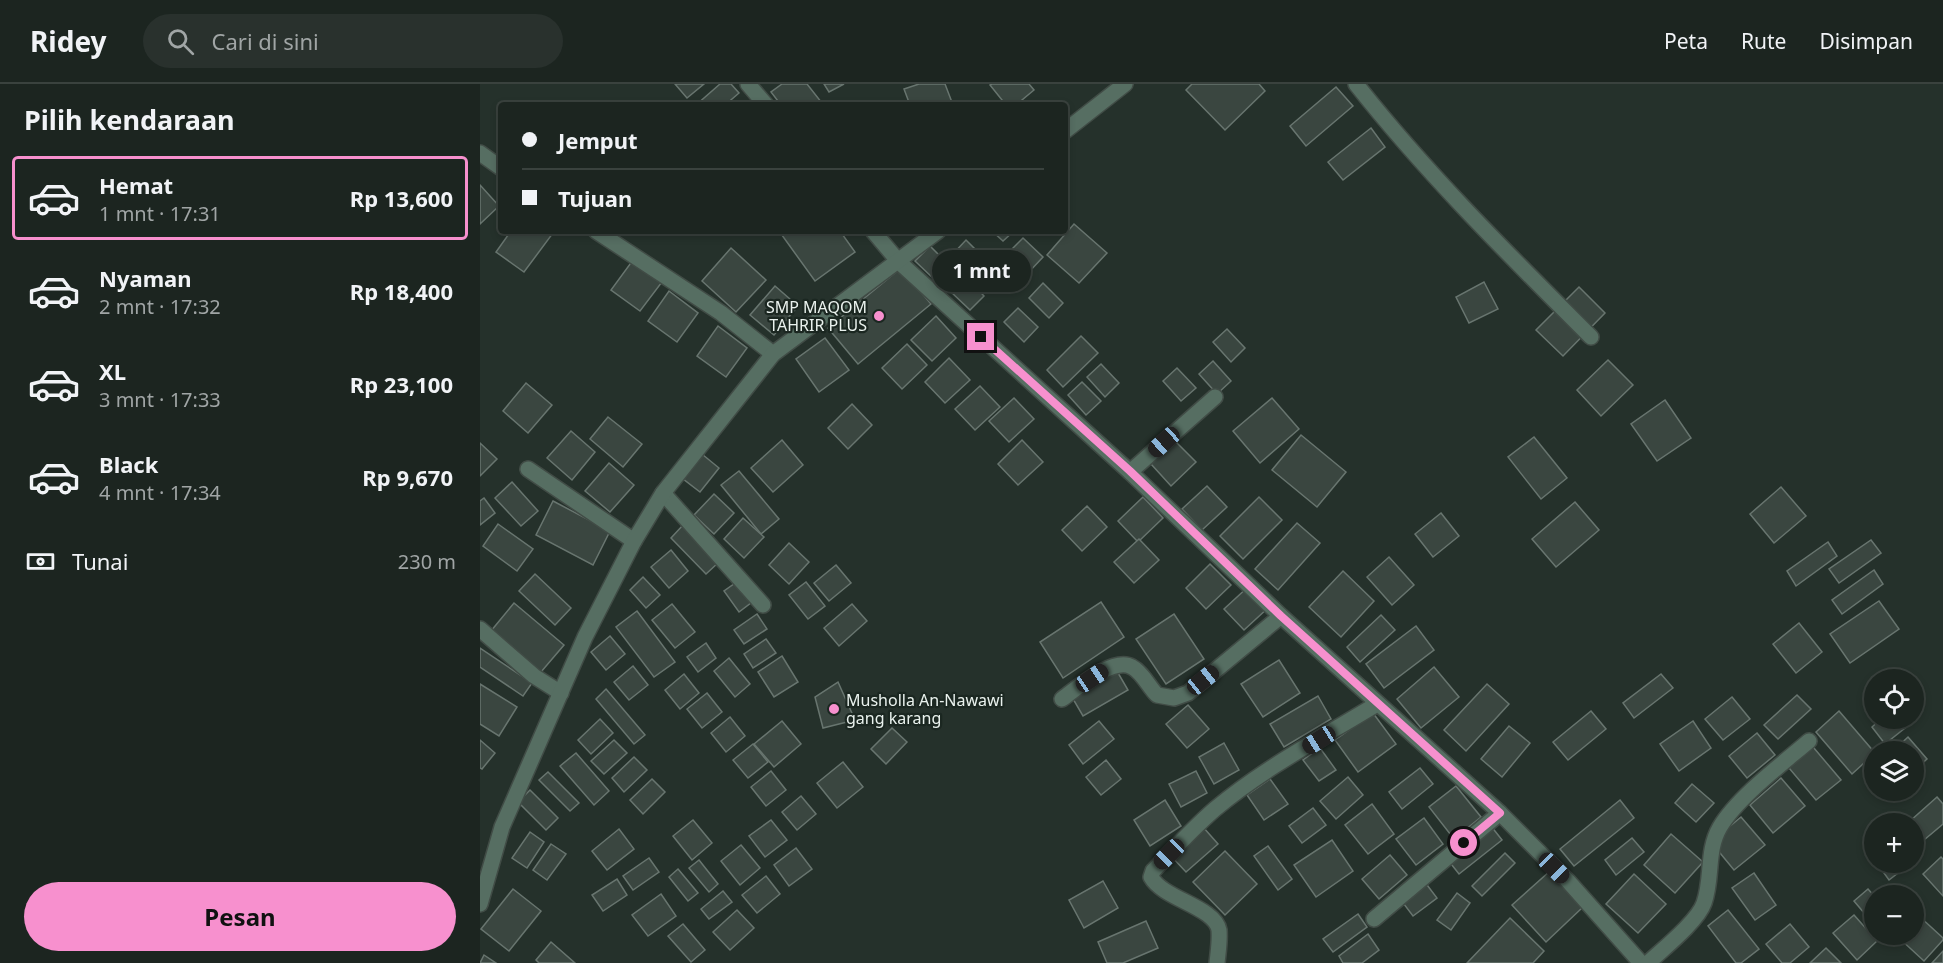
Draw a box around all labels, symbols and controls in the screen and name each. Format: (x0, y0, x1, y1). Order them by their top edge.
search box (143, 14, 563, 68)
text: Ridey (30, 22, 107, 60)
icon: search (164, 25, 197, 58)
text: Cari di sini (212, 26, 319, 56)
text: Peta (1664, 27, 1708, 55)
text: Rute (1741, 27, 1786, 55)
text: Disimpan (1819, 27, 1913, 55)
text: Pilih kendaraan (24, 101, 235, 138)
text: Jemput (558, 125, 638, 155)
text: Hemat (99, 170, 173, 200)
icon: car (27, 171, 81, 225)
text: Rp 13,600 (350, 183, 453, 213)
text: Tujuan (558, 183, 632, 213)
text: 1 mnt · 17:31 (99, 200, 221, 227)
callout: 1 mnt (932, 250, 1030, 292)
text: 1 mnt (953, 257, 1010, 284)
text: Nyaman (99, 263, 192, 293)
icon: car (27, 264, 81, 318)
text: Rp 18,400 (350, 276, 453, 306)
text: 2 mnt · 17:32 (99, 293, 221, 320)
place label: SMP MAQOM TAHRIR PLUS (766, 296, 867, 336)
marker: SMP MAQOM TAHRIR PLUS (872, 309, 886, 323)
route end (967, 323, 994, 350)
text: XL (99, 356, 126, 386)
icon: car (27, 357, 81, 411)
text: Rp 23,100 (350, 369, 453, 399)
text: 3 mnt · 17:33 (99, 386, 221, 413)
car (1145, 423, 1183, 461)
text: Black (99, 449, 158, 479)
icon: car (27, 450, 81, 504)
text: Rp 9,670 (362, 462, 453, 492)
text: 4 mnt · 17:34 (99, 479, 221, 506)
icon: cash (24, 545, 57, 578)
text: Tunai (72, 546, 128, 576)
text: 230 m (398, 548, 456, 575)
car (1072, 660, 1112, 696)
car (1183, 662, 1223, 698)
map controls (1864, 669, 1924, 945)
button: locate (1864, 669, 1924, 729)
place label: Musholla An-Nawawi gang karang (846, 689, 1004, 729)
marker: Musholla An-Nawawi gang karang (827, 702, 841, 716)
car (1299, 723, 1339, 757)
button: layers (1864, 741, 1924, 801)
button: + (1864, 813, 1924, 873)
route start (1450, 829, 1477, 856)
car (1150, 835, 1188, 873)
car (1535, 849, 1573, 887)
button: Pesan (24, 882, 456, 951)
button: − (1864, 885, 1924, 945)

